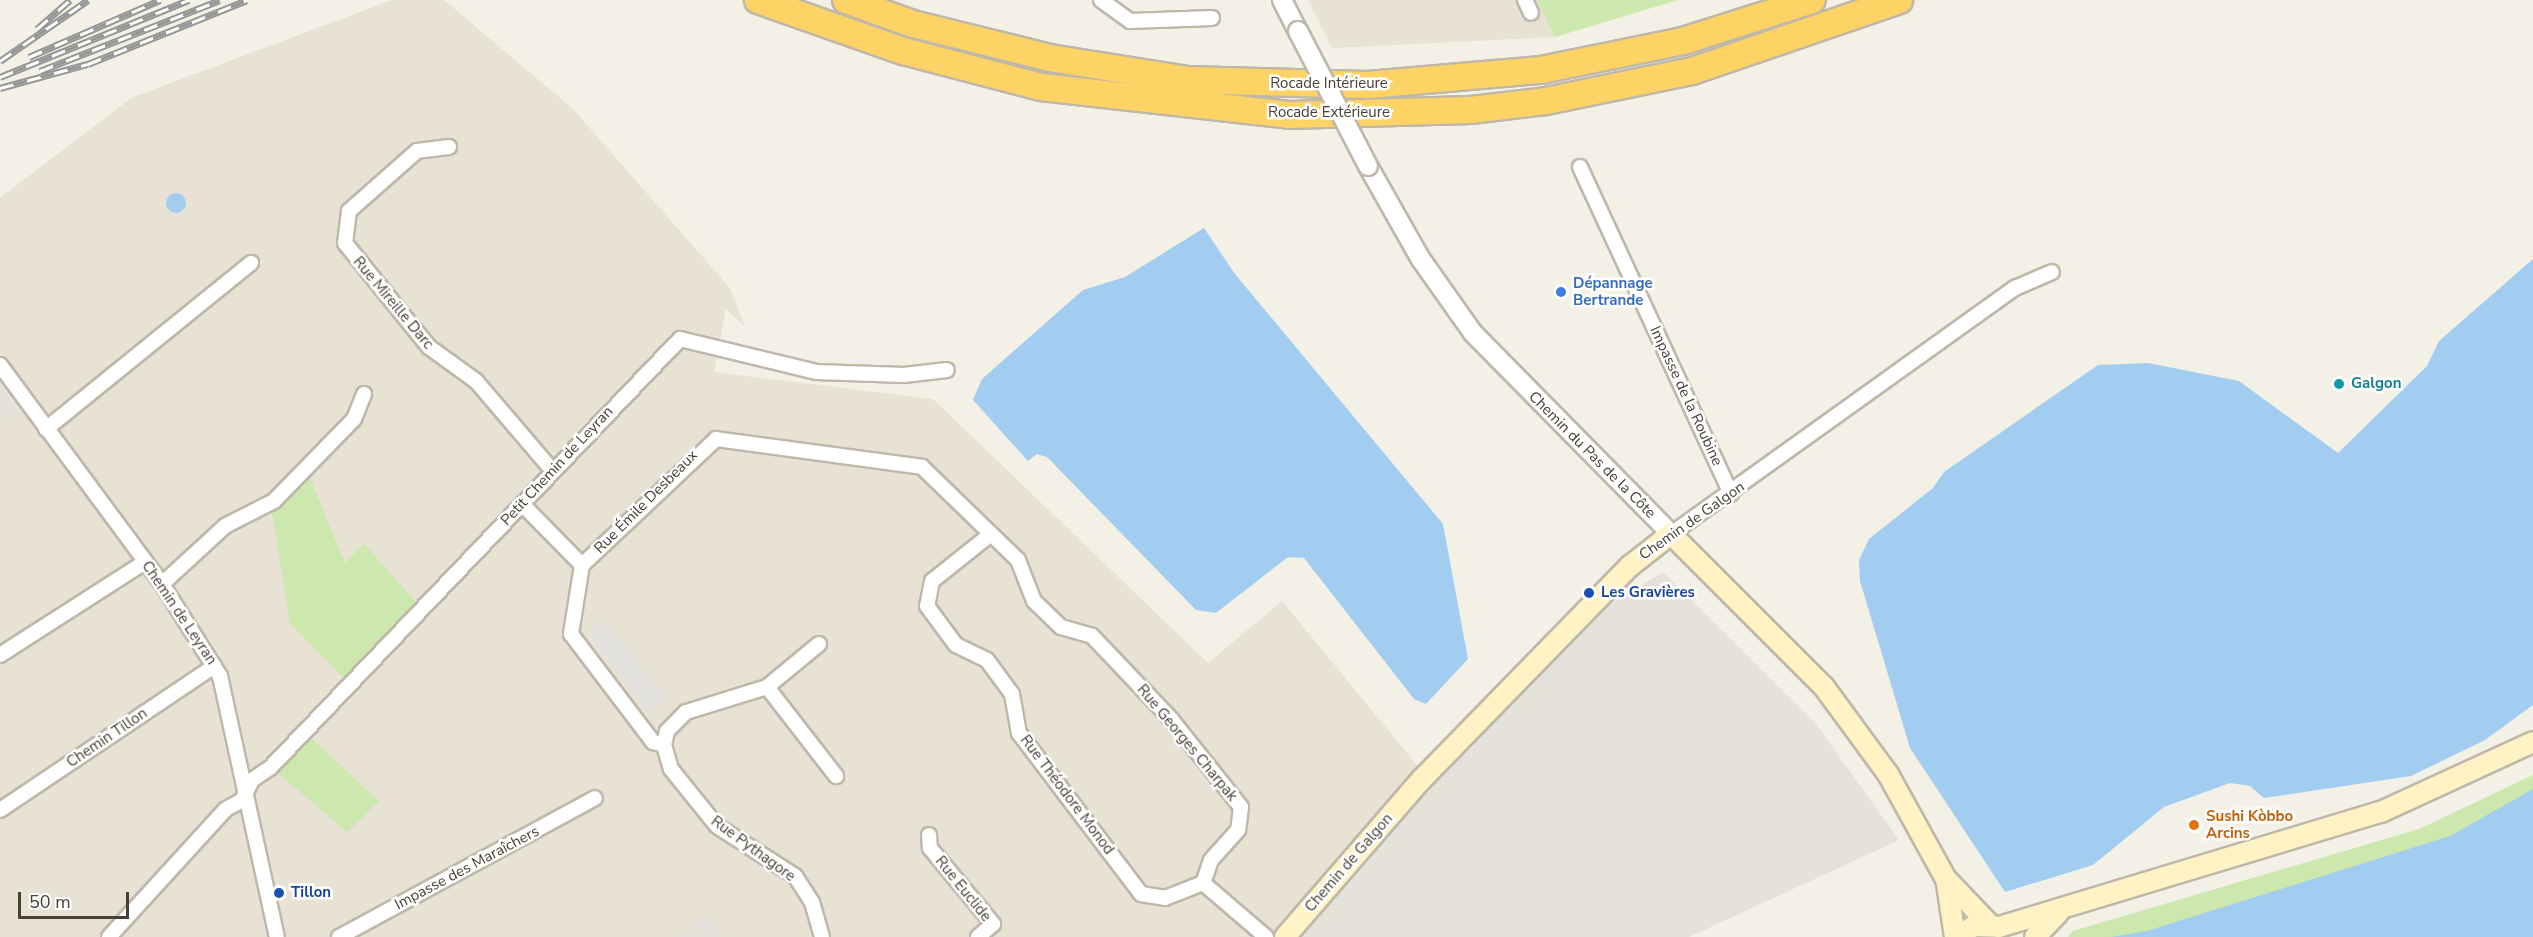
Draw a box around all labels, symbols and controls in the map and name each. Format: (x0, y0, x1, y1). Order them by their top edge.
street label: Rocade Intérieure (1270, 75, 1388, 93)
street label: Rocade Extérieure (1268, 104, 1390, 122)
street label: Rue Mireille Darc (349, 253, 437, 353)
place label: Dépannage Bertrande (1573, 274, 1653, 309)
marker: Dépannage Bertrande (1554, 285, 1568, 299)
street label: Impasse de la Roubine (1646, 323, 1726, 469)
place label: Galgon (2351, 375, 2401, 393)
marker: Galgon (2332, 377, 2346, 391)
street label: Chemin du Pas de la Côte (1525, 388, 1659, 522)
street label: Petit Chemin de Leyran (497, 403, 617, 529)
street label: Rue Émile Desbeaux (591, 447, 701, 557)
street label: Chemin de Galgon (1636, 478, 1748, 564)
street label: Chemin de Leyran (138, 558, 220, 668)
place label: Les Gravières (1601, 584, 1695, 602)
marker: Les Gravières (1582, 586, 1596, 600)
street label: Rue Georges Charpak (1133, 681, 1241, 805)
street label: Chemin Tillon (63, 704, 151, 772)
street label: Rue Théodore Monod (1016, 732, 1118, 858)
place label: Sushi Kòbbo Arcins (2206, 807, 2293, 842)
street label: Chemin de Galgon (1301, 810, 1397, 916)
street label: Rue Pythagore (707, 812, 799, 886)
marker: Sushi Kòbbo Arcins (2187, 818, 2201, 832)
street label: Impasse des Maraîchers (392, 822, 542, 914)
street label: Rue Euclide (931, 853, 995, 925)
scale bar (21, 880, 132, 918)
place label: Tillon (291, 884, 331, 902)
marker: Tillon (272, 886, 286, 900)
text: 50 m (29, 890, 71, 914)

